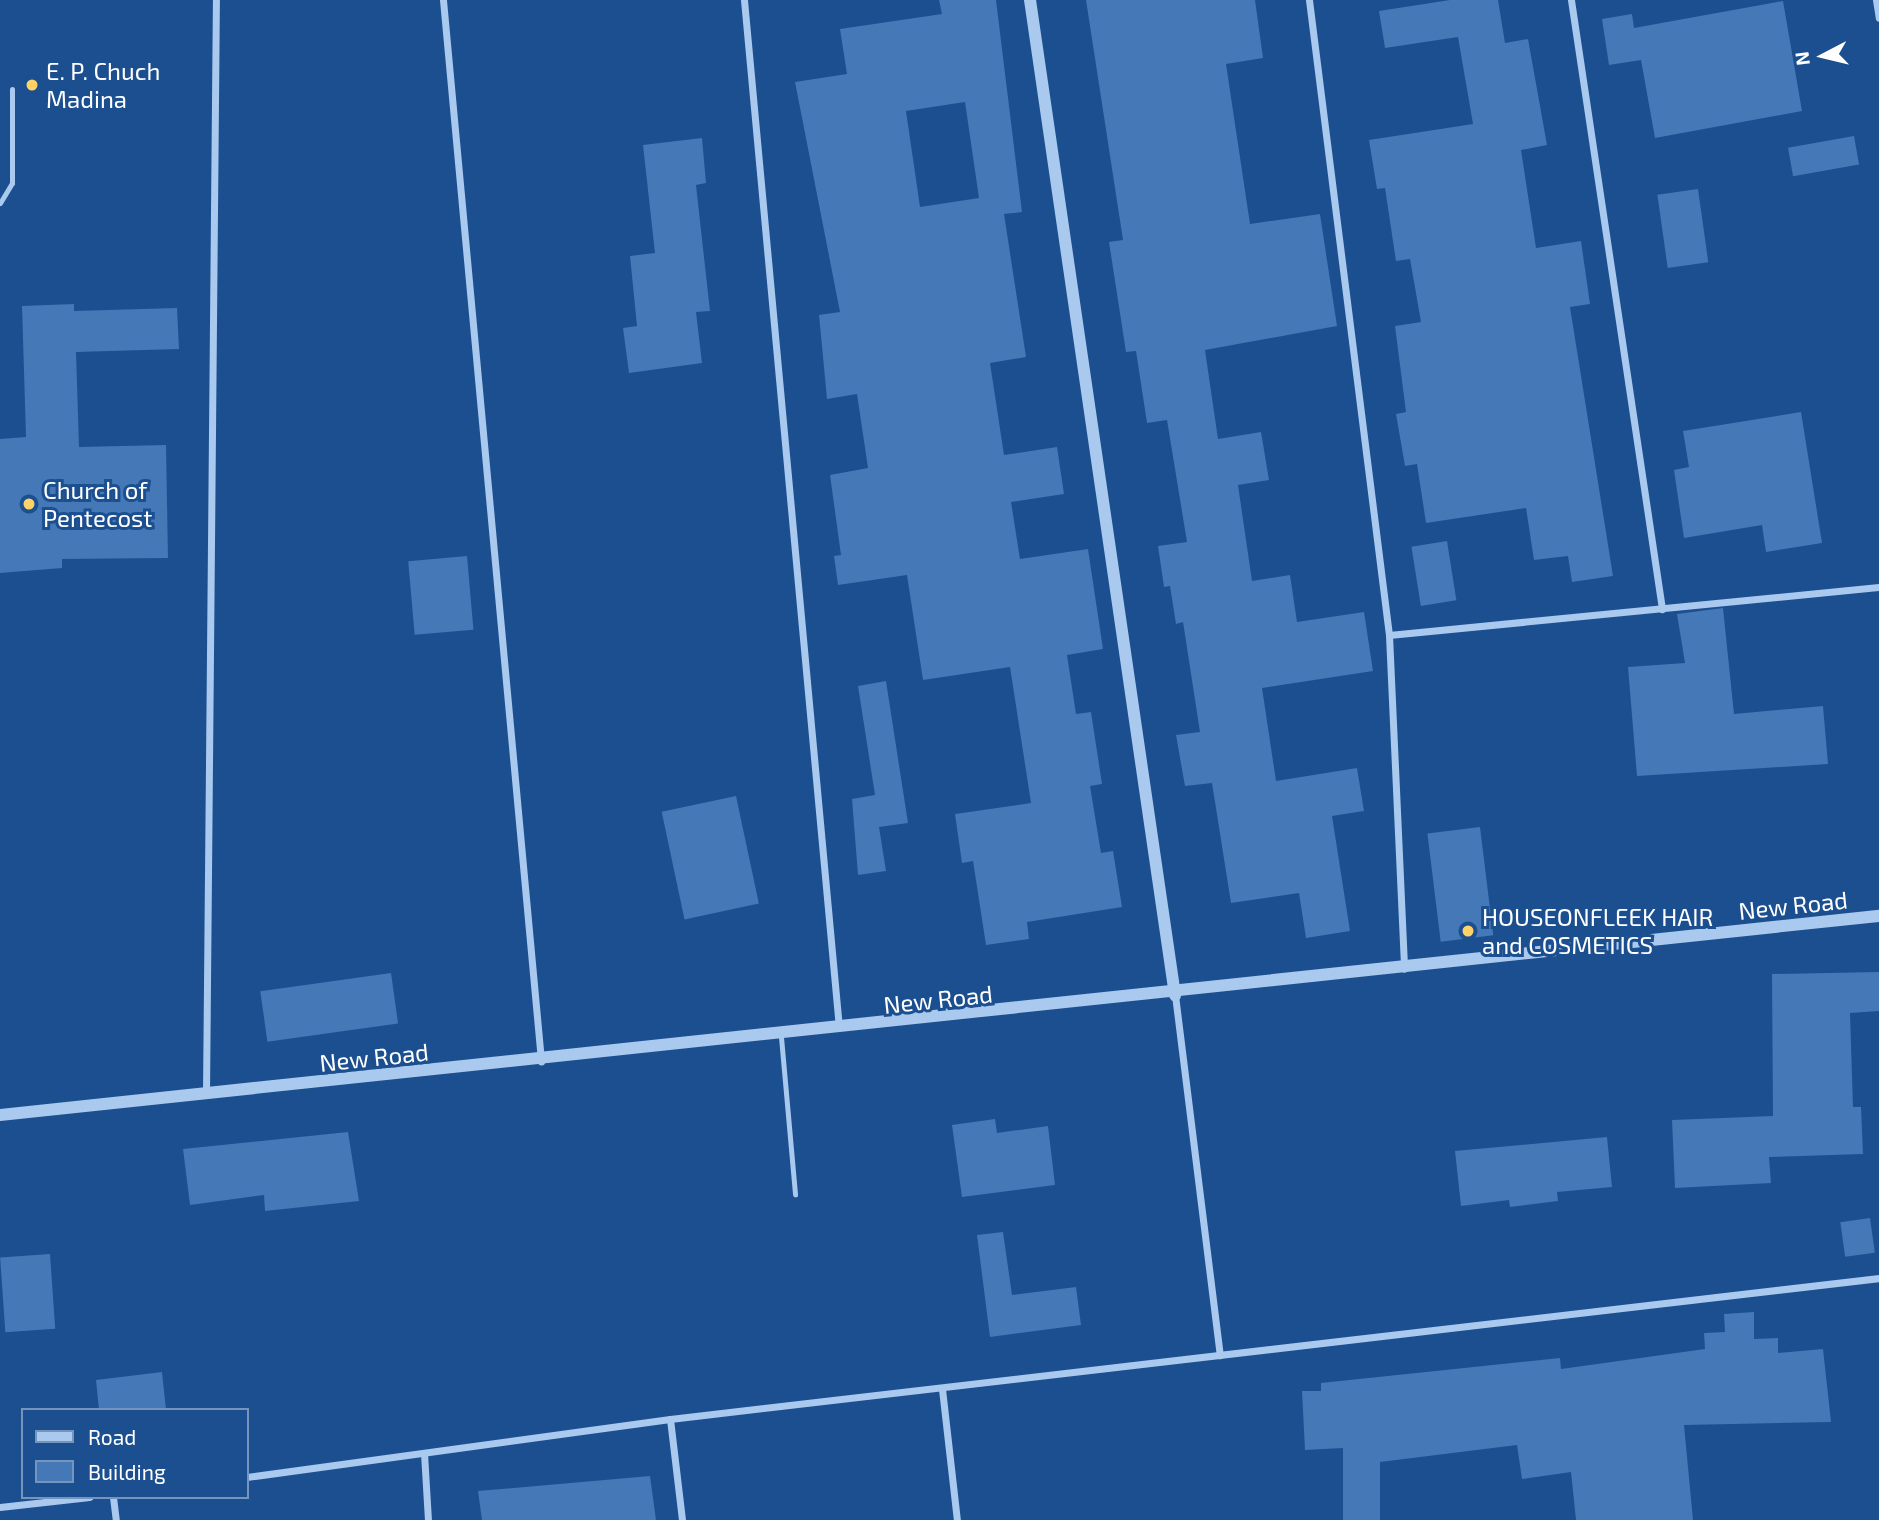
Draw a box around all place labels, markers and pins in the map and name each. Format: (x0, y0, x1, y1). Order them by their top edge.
place label: E. P. Chuch Madina (46, 57, 160, 113)
marker: E. P. Chuch Madina (24, 77, 40, 93)
place label: Church of Pentecost (43, 476, 152, 532)
marker: Church of Pentecost (21, 496, 37, 512)
place label: HOUSEONFLEEK HAIR and COSMETICS (1482, 903, 1714, 959)
marker: HOUSEONFLEEK HAIR and COSMETICS (1460, 923, 1476, 939)

